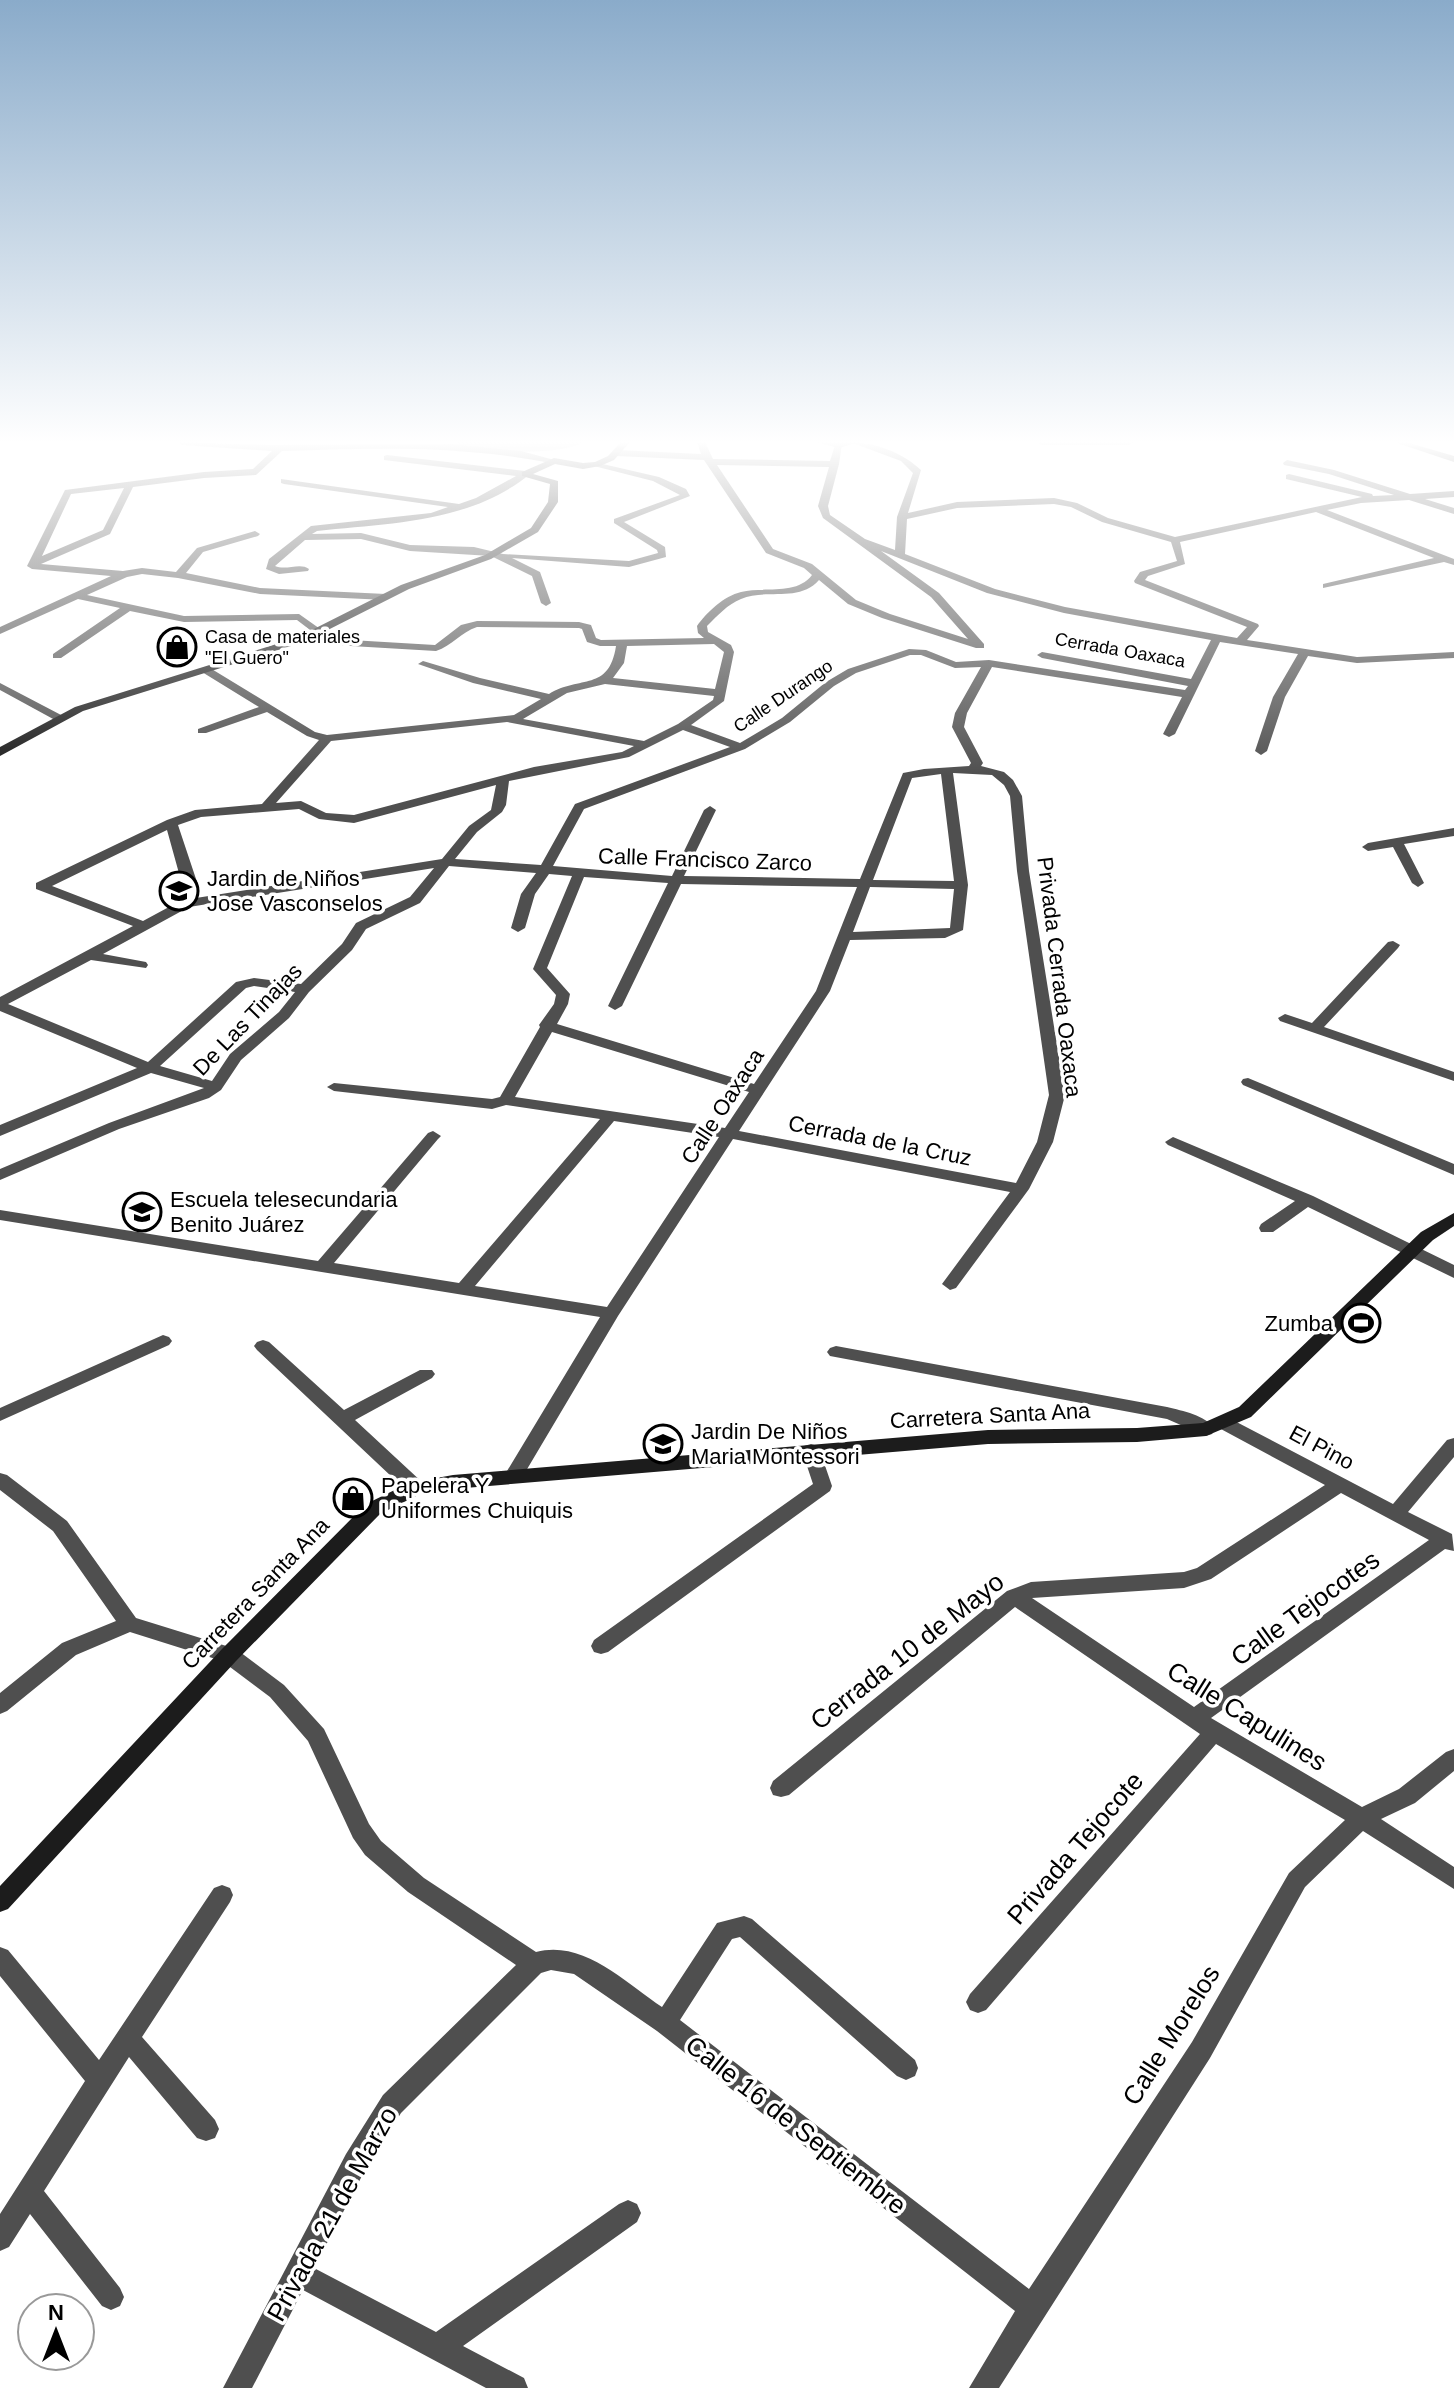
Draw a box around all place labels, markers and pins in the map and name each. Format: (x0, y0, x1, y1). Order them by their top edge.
shop icon: Casa de materiales "El Guero" (156, 626, 198, 668)
place label: Casa de materiales "El Guero" (205, 627, 360, 668)
place label: Jardin de Niños Jose Vasconselos (207, 866, 383, 916)
school or university icon: Jardin de Niños Jose Vasconselos (158, 870, 200, 912)
place label: Escuela telesecundaria Benito Juárez (170, 1187, 398, 1237)
school or university icon: Escuela telesecundaria Benito Juárez (121, 1191, 163, 1233)
sports icon: Zumba (1340, 1302, 1382, 1344)
place label: Zumba (1265, 1311, 1334, 1336)
place label: Jardin De Niños Maria Montessori (691, 1419, 860, 1469)
school or university icon: Jardin De Niños Maria Montessori (642, 1423, 684, 1465)
place label: Papelera Y Uniformes Chuiquis (381, 1473, 573, 1523)
shop icon: Papelera Y Uniformes Chuiquis (332, 1477, 374, 1519)

